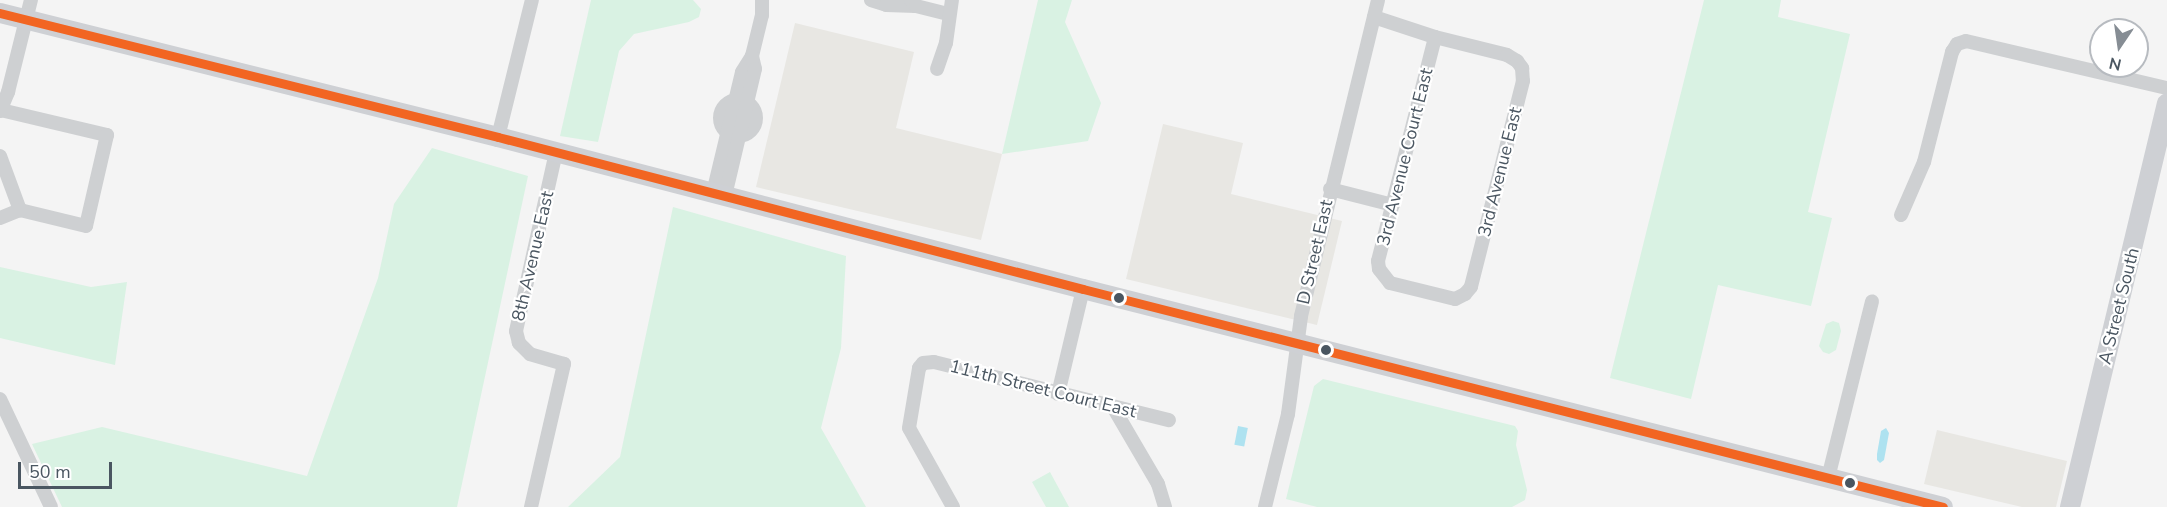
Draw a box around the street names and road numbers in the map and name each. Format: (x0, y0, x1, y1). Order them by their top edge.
street label: 3rd Avenue Court East (1372, 66, 1438, 248)
street label: 3rd Avenue East (1473, 105, 1527, 239)
street label: 8th Avenue East (508, 189, 558, 323)
street label: D Street East (1293, 198, 1337, 306)
street label: A Street South (2094, 246, 2144, 366)
street label: 111th Street Court East (947, 355, 1139, 423)

